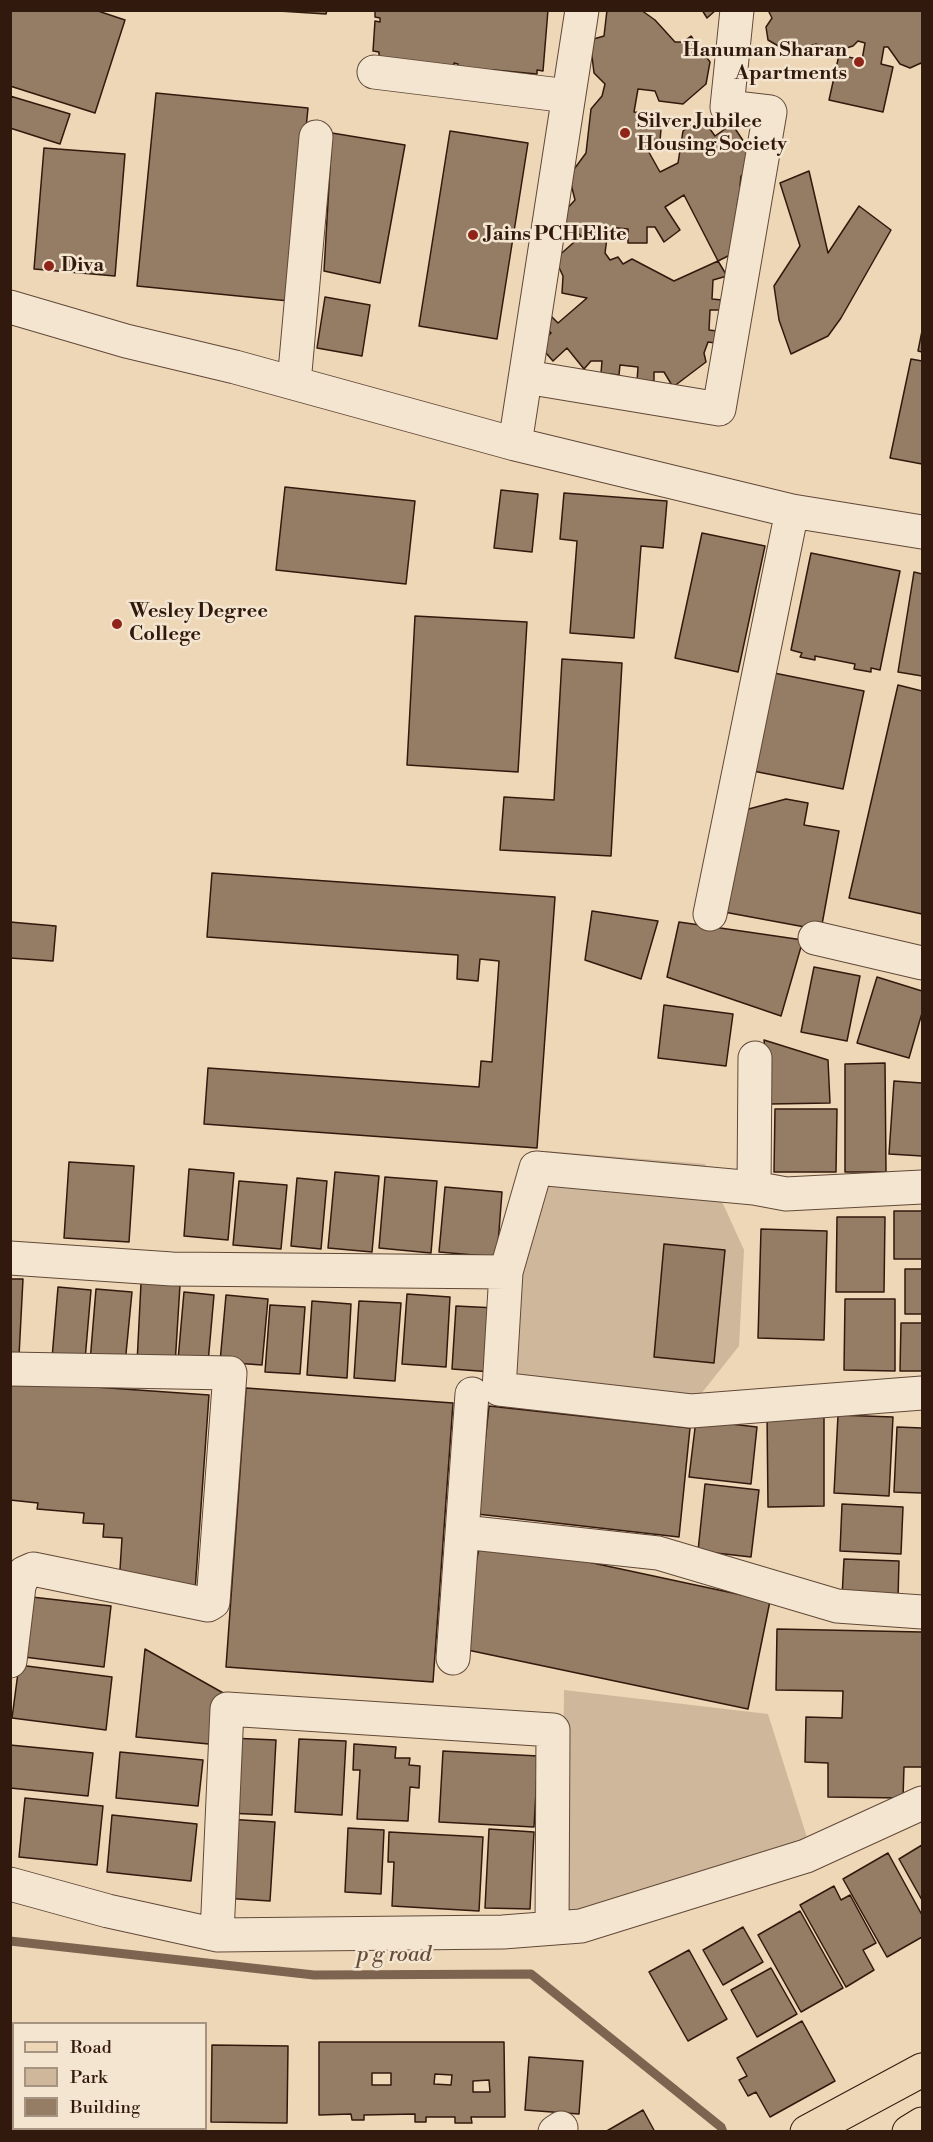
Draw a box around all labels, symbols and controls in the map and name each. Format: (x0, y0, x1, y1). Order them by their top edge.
place label: Hanuman Sharan Apartments (683, 39, 847, 86)
marker: Hanuman Sharan Apartments (852, 55, 866, 69)
place label: Silver Jubilee Housing Society (637, 110, 787, 157)
marker: Silver Jubilee Housing Society (618, 126, 632, 140)
place label: Jains PCH Elite (485, 223, 627, 247)
marker: Jains PCH Elite (466, 228, 480, 242)
place label: Diva (61, 254, 104, 278)
marker: Diva (42, 259, 56, 273)
place label: Wesley Degree College (129, 600, 268, 647)
marker: Wesley Degree College (110, 617, 124, 631)
water label: p g road (357, 1943, 431, 1969)
legend (12, 2022, 207, 2130)
text: Road (70, 2036, 112, 2059)
text: Park (70, 2066, 107, 2089)
text: Building (70, 2096, 140, 2119)

